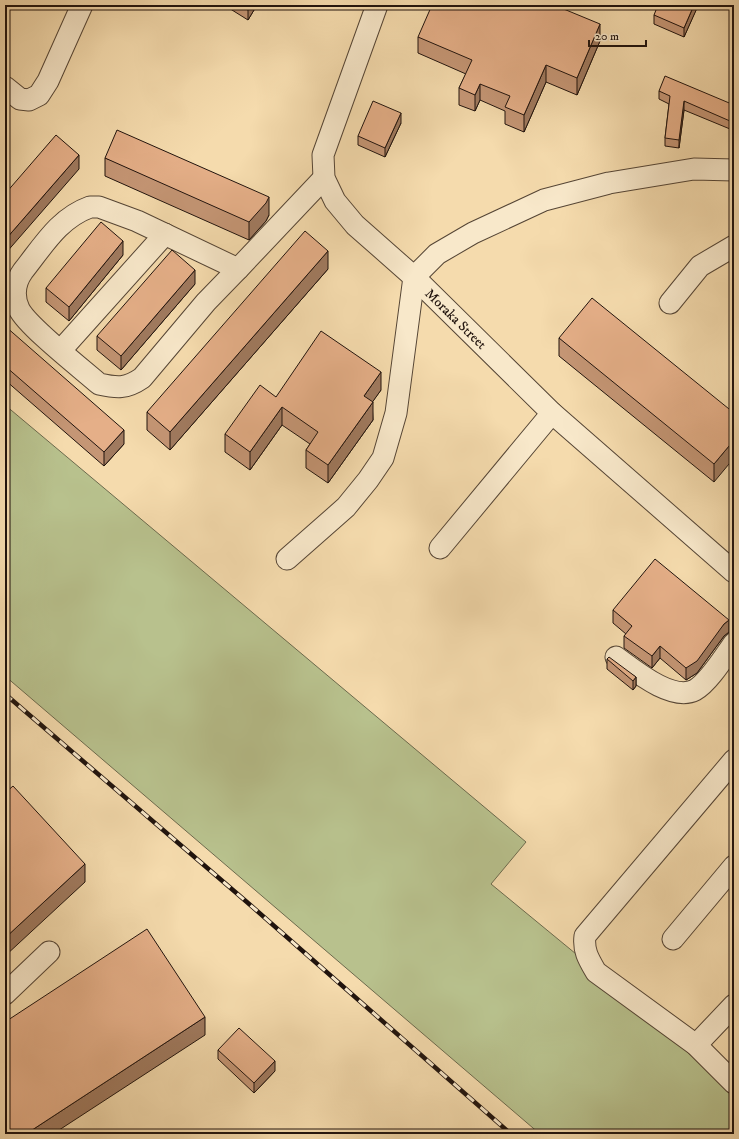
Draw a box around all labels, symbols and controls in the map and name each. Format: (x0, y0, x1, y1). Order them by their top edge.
scale bar (589, 22, 646, 48)
text: 20 m (595, 29, 619, 44)
street label: Moraka Street (421, 285, 490, 354)

